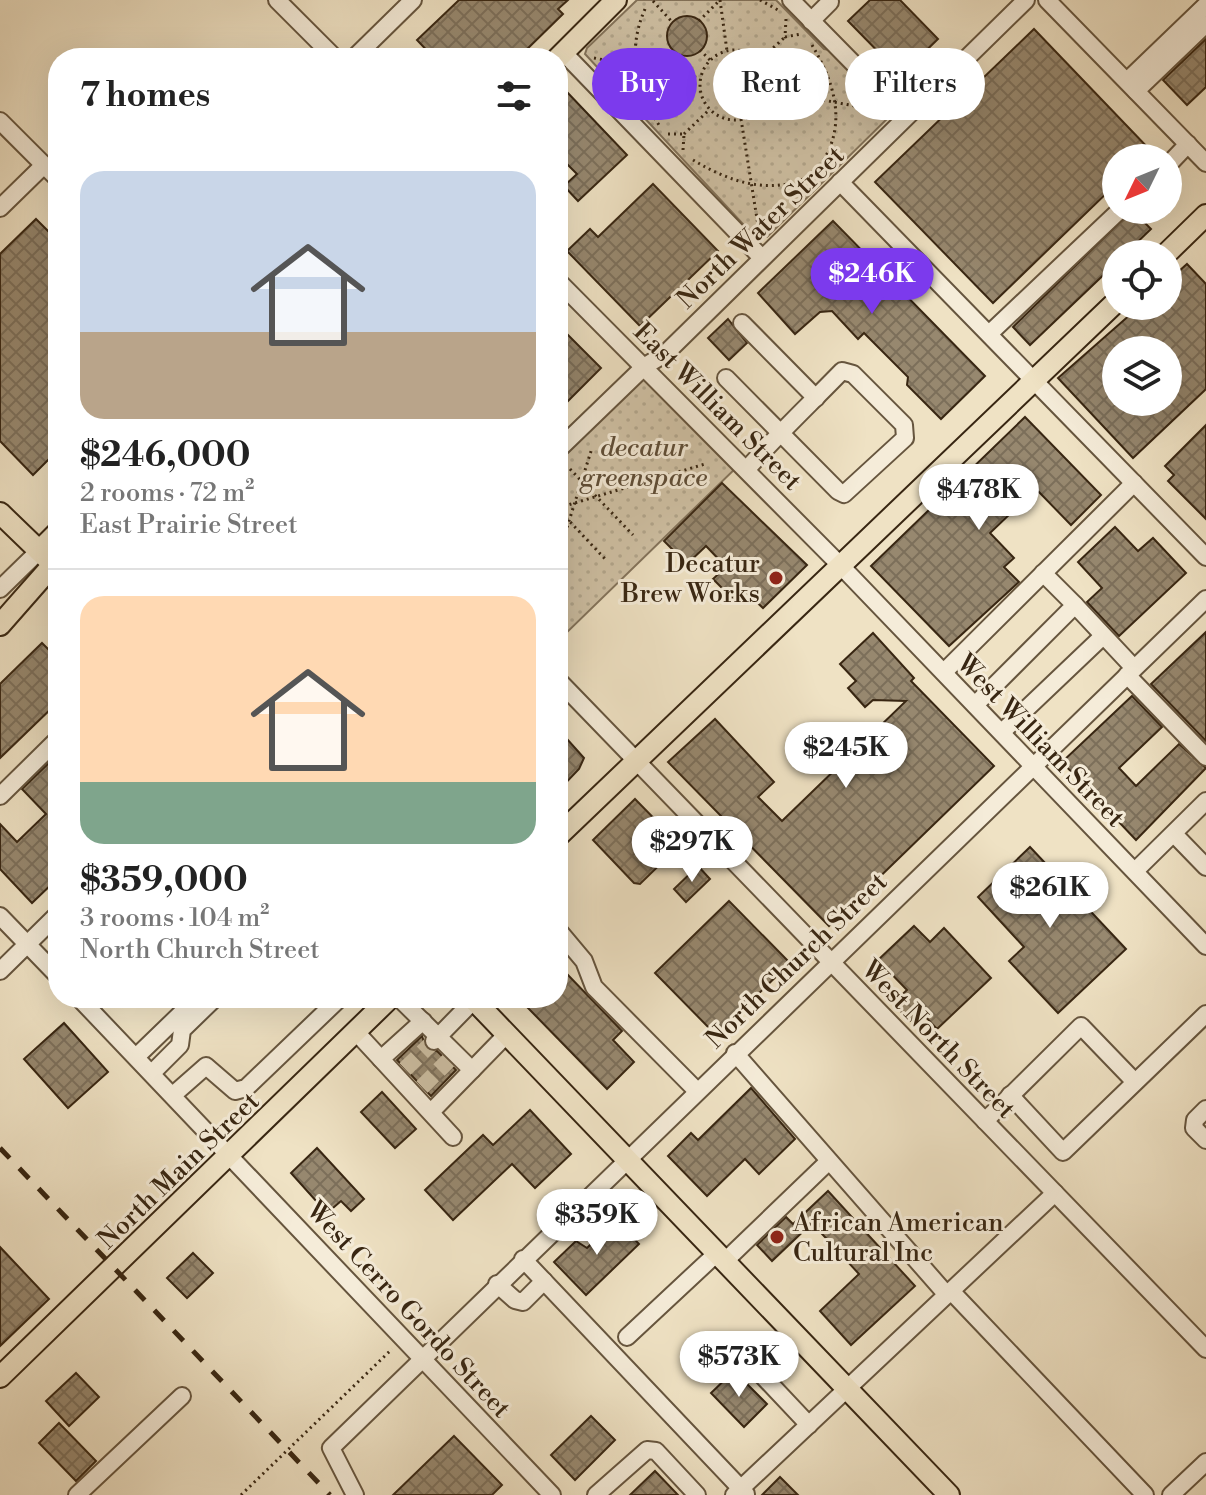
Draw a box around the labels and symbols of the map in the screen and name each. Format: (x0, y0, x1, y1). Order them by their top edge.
street label: North Water Street (670, 140, 851, 316)
north arrow (1102, 144, 1182, 224)
pin: $246K (816, 248, 928, 316)
street label: East William Street (627, 316, 808, 497)
park label: decatur greenspace (579, 432, 707, 494)
pin: $478K (923, 464, 1035, 532)
place label: Decatur Brew Works (620, 548, 760, 610)
marker: Decatur Brew Works (767, 569, 785, 587)
street label: West William Street (949, 647, 1131, 834)
pin: $245K (790, 722, 902, 790)
pin: $297K (636, 816, 748, 884)
pin: $261K (994, 862, 1106, 930)
street label: North Church Street (699, 866, 894, 1055)
street label: West North Street (854, 953, 1022, 1126)
street label: North Main Street (91, 1086, 266, 1256)
pin: $359K (541, 1189, 653, 1257)
street label: West Cerro Gordo Street (299, 1194, 517, 1425)
place label: African American Cultural Inc (792, 1207, 1004, 1269)
marker: African American Cultural Inc (768, 1228, 786, 1246)
pin: $573K (683, 1331, 795, 1399)

